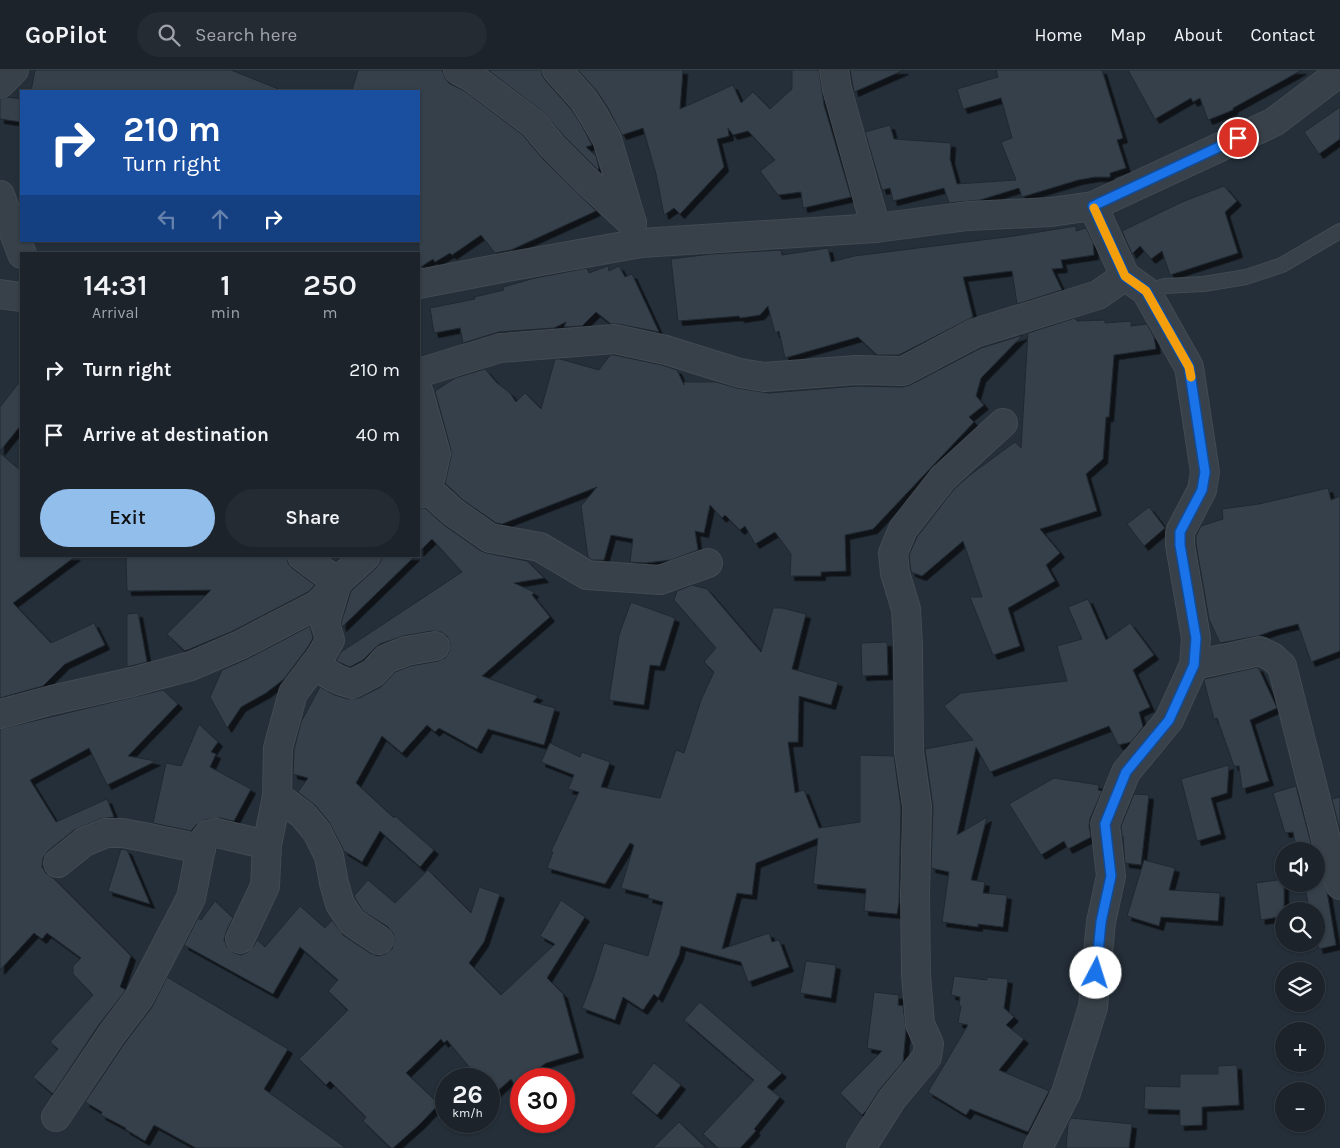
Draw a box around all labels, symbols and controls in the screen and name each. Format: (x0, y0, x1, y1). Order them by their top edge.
search box (137, 12, 487, 57)
text: GoPilot (25, 21, 107, 49)
icon: search (155, 21, 183, 49)
text: Search here (195, 24, 297, 46)
text: Home (1034, 24, 1082, 46)
text: Map (1110, 24, 1146, 46)
text: About (1174, 24, 1223, 46)
text: Contact (1251, 24, 1315, 46)
text: 210 m (123, 109, 221, 150)
icon: right (40, 110, 105, 175)
pin (1217, 117, 1259, 159)
icon: arrive (1224, 124, 1252, 152)
text: Turn right (123, 151, 221, 177)
icon: left (153, 205, 181, 233)
icon: ahead (206, 205, 234, 233)
icon: right (259, 205, 287, 233)
text: 14:31 (83, 267, 148, 303)
text: 1 (220, 267, 231, 303)
text: 250 (303, 267, 357, 303)
text: Arrival (92, 303, 139, 322)
text: min (211, 303, 240, 322)
text: m (323, 303, 338, 322)
icon: right (40, 356, 68, 384)
text: Turn right (83, 359, 172, 381)
text: 210 m (349, 359, 400, 381)
icon: arrive (40, 421, 68, 449)
text: Arrive at destination (83, 424, 269, 446)
text: 40 m (356, 424, 400, 446)
button: Exit (40, 489, 215, 547)
button: Share (225, 489, 400, 547)
map controls (1275, 842, 1325, 1132)
button: sound (1275, 842, 1325, 892)
button: search (1275, 902, 1325, 952)
position arrow (1069, 946, 1121, 998)
button: layers (1275, 962, 1325, 1012)
button: + (1275, 1022, 1325, 1072)
speed limit sign: 30 (510, 1068, 575, 1133)
text: 26 (452, 1080, 483, 1109)
button: − (1275, 1082, 1325, 1132)
text: km/h (452, 1106, 483, 1120)

